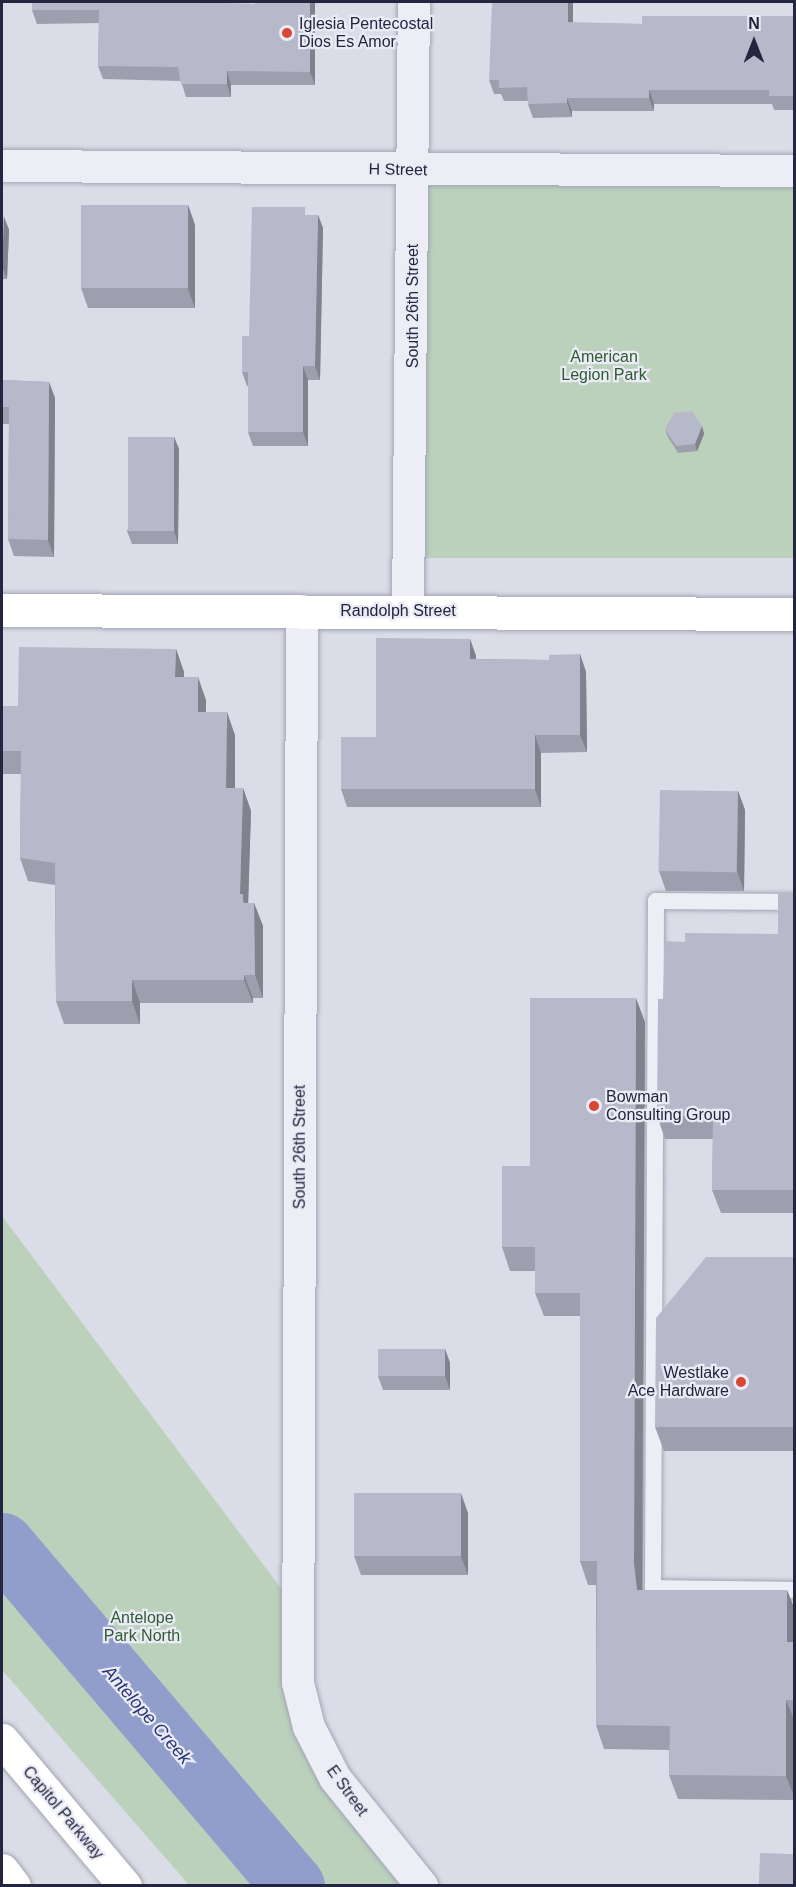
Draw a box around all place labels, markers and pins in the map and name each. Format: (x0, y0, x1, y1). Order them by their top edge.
place label: Iglesia Pentecostal Dios Es Amor (299, 14, 433, 52)
marker: Iglesia Pentecostal Dios Es Amor (280, 26, 294, 40)
place label: Bowman Consulting Group (606, 1087, 731, 1125)
marker: Bowman Consulting Group (587, 1099, 601, 1113)
place label: Westlake Ace Hardware (628, 1363, 729, 1401)
marker: Westlake Ace Hardware (734, 1375, 748, 1389)

